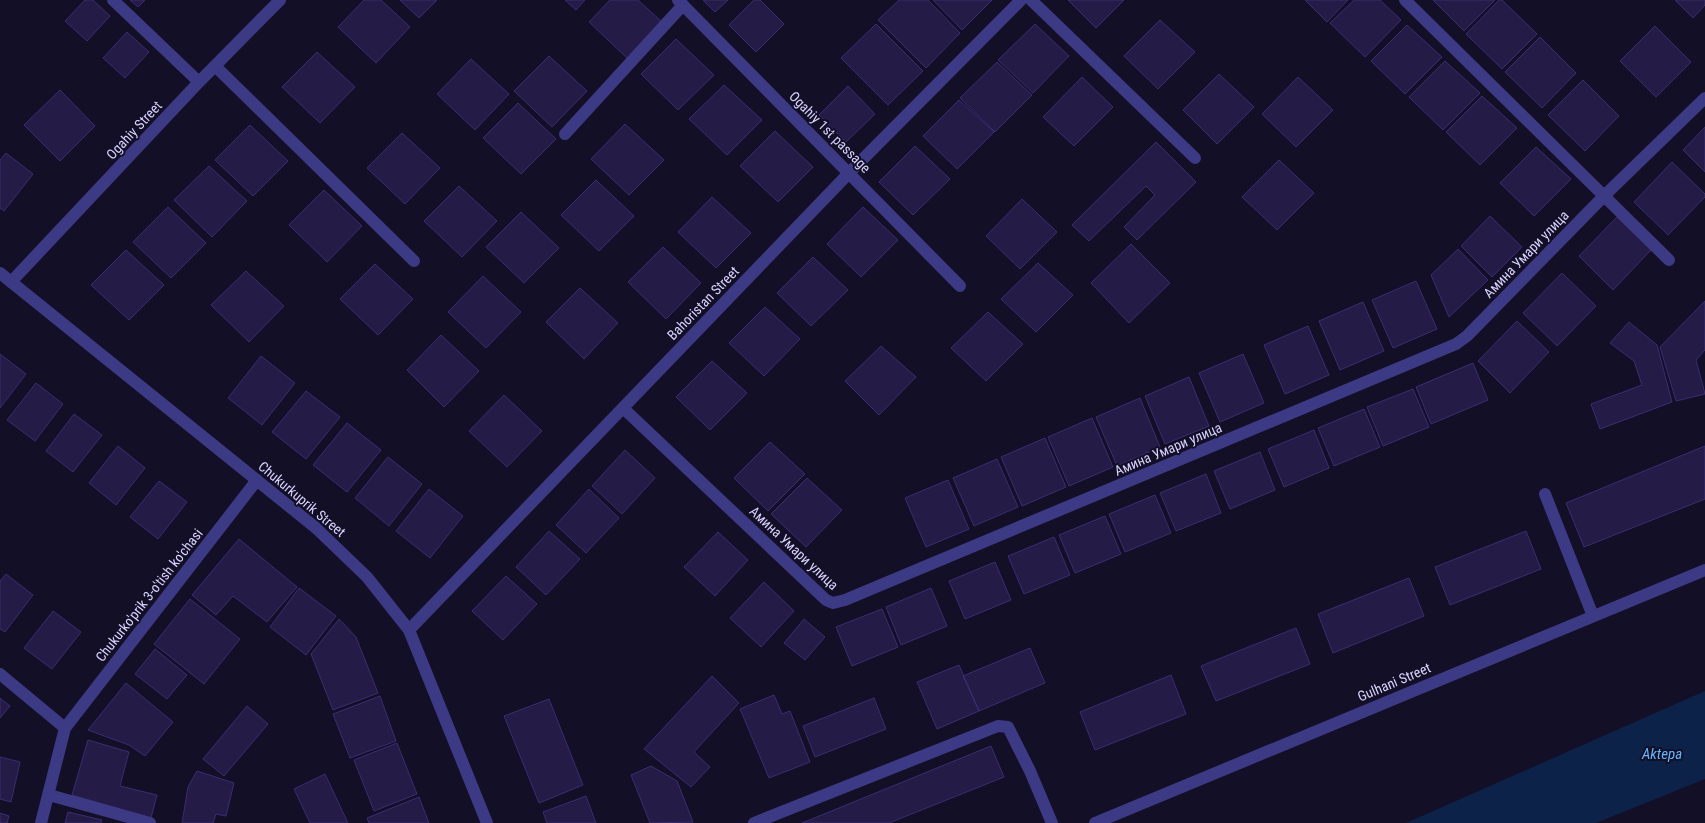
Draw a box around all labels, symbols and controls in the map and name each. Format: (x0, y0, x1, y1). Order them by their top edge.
street label: Ogahiy 1st passage (786, 88, 874, 176)
street label: Ogahiy Street (103, 98, 165, 162)
street label: Амина Умари улица (1480, 207, 1572, 301)
street label: Bahoristan Street (664, 263, 742, 343)
street label: Амина Умари улица (1112, 419, 1224, 479)
street label: Chukurkuprik Street (255, 458, 349, 540)
street label: Амина Умари улица (746, 503, 842, 593)
street label: Chukurko'prik 3-o'tish ko'chasi (92, 525, 206, 665)
street label: Gulhani Street (1355, 659, 1433, 705)
water label: Aktepa (1641, 745, 1682, 763)

